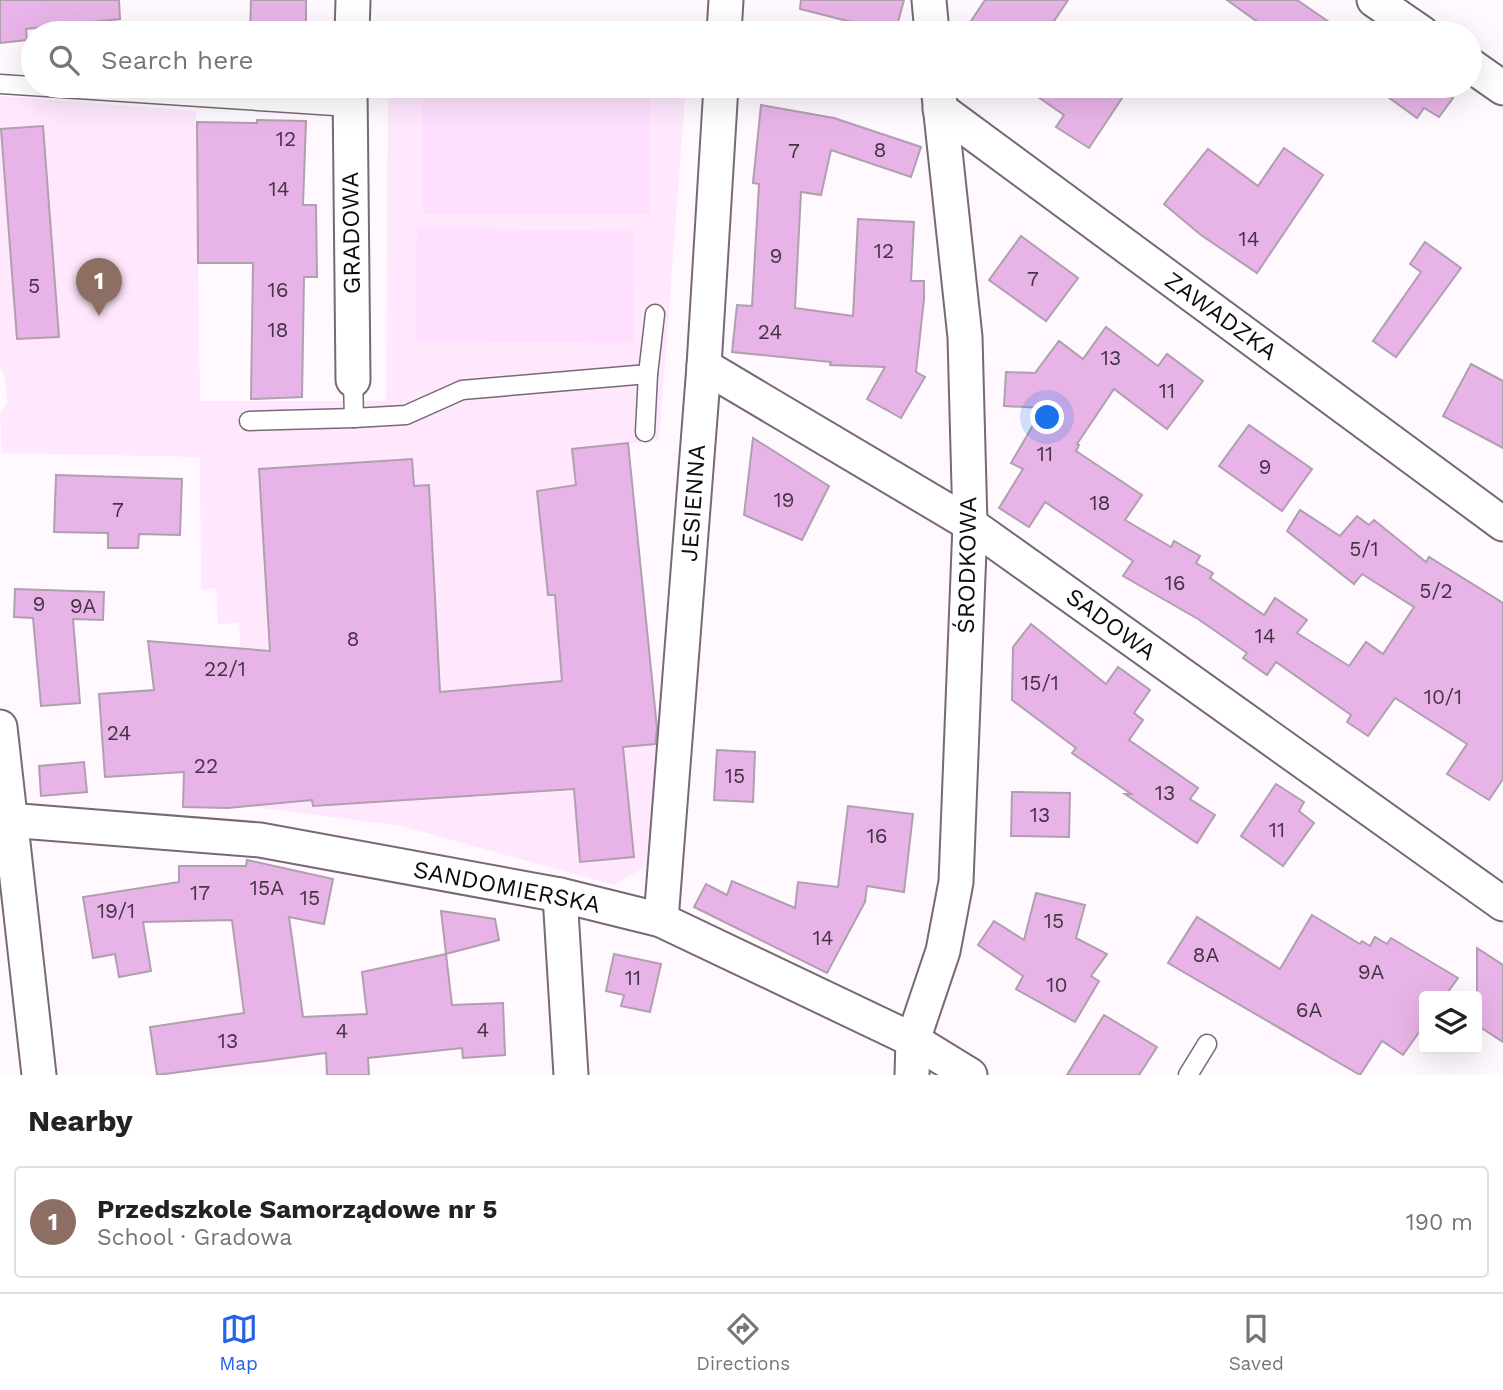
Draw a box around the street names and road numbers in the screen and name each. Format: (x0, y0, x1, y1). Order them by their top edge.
street label: GRADOWA (336, 172, 366, 294)
street label: ZAWADZKA (1160, 266, 1283, 366)
street label: JESIENNA (675, 443, 711, 563)
street label: ŚRODKOWA (952, 496, 982, 634)
street label: SADOWA (1061, 582, 1161, 666)
street label: SANDOMIERSKA (411, 855, 603, 919)

